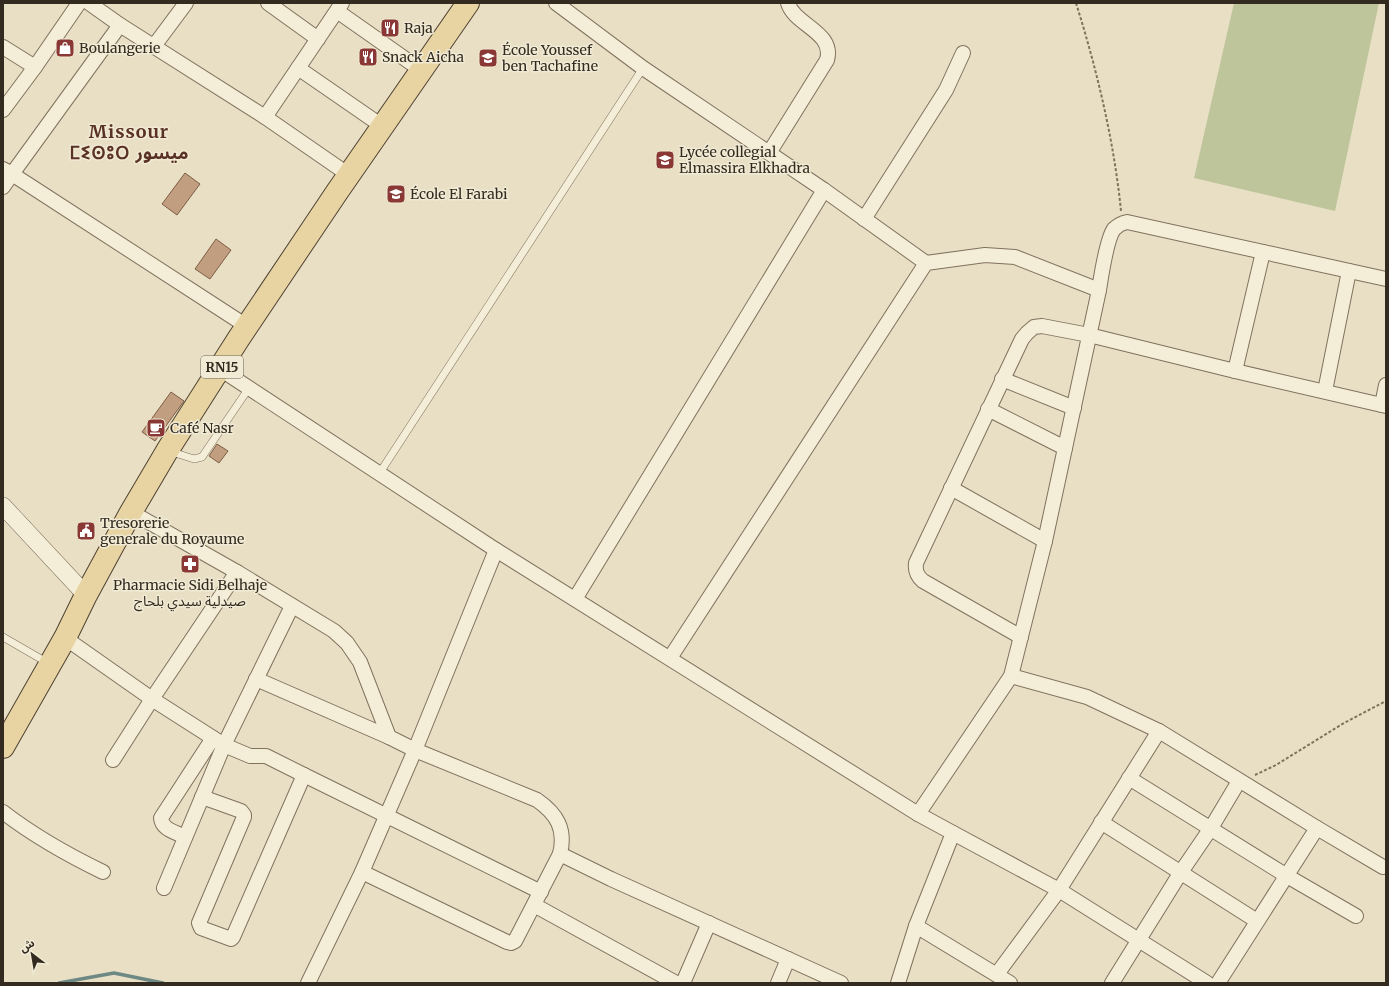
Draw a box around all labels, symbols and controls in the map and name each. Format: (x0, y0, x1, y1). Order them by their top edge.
restaurant icon: Raja (379, 17, 401, 39)
place label: Raja (404, 19, 433, 37)
shop icon: Boulangerie (54, 37, 76, 59)
place label: Boulangerie (79, 39, 160, 57)
place label: École Youssef ben Tachafine (501, 41, 598, 75)
restaurant icon: Snack Aicha (357, 46, 379, 68)
school or university icon: École Youssef ben Tachafine (477, 47, 499, 69)
place label: Snack Aicha (382, 48, 465, 66)
district label: Missour ⵎⵉⵙⵓⵔ ميسور (69, 120, 189, 164)
place label: Lycée collegial Elmassira Elkhadra (679, 143, 811, 177)
school or university icon: Lycée collegial Elmassira Elkhadra (654, 149, 676, 171)
school or university icon: École El Farabi (385, 183, 407, 205)
place label: École El Farabi (410, 185, 508, 203)
road number: RN15 (201, 356, 243, 378)
cafe icon: Café Nasr (145, 417, 167, 439)
place label: Café Nasr (170, 419, 234, 437)
place label: Tresorerie generale du Royaume (100, 514, 244, 548)
public building icon: Tresorerie generale du Royaume (75, 520, 97, 542)
pharmacy icon: Pharmacie Sidi Belhaje صيدلية سيدي بلحاج (179, 553, 201, 575)
place label: Pharmacie Sidi Belhaje صيدلية سيدي بلحاج (113, 576, 267, 612)
north arrow (12, 934, 52, 974)
text: ش (17, 936, 37, 955)

